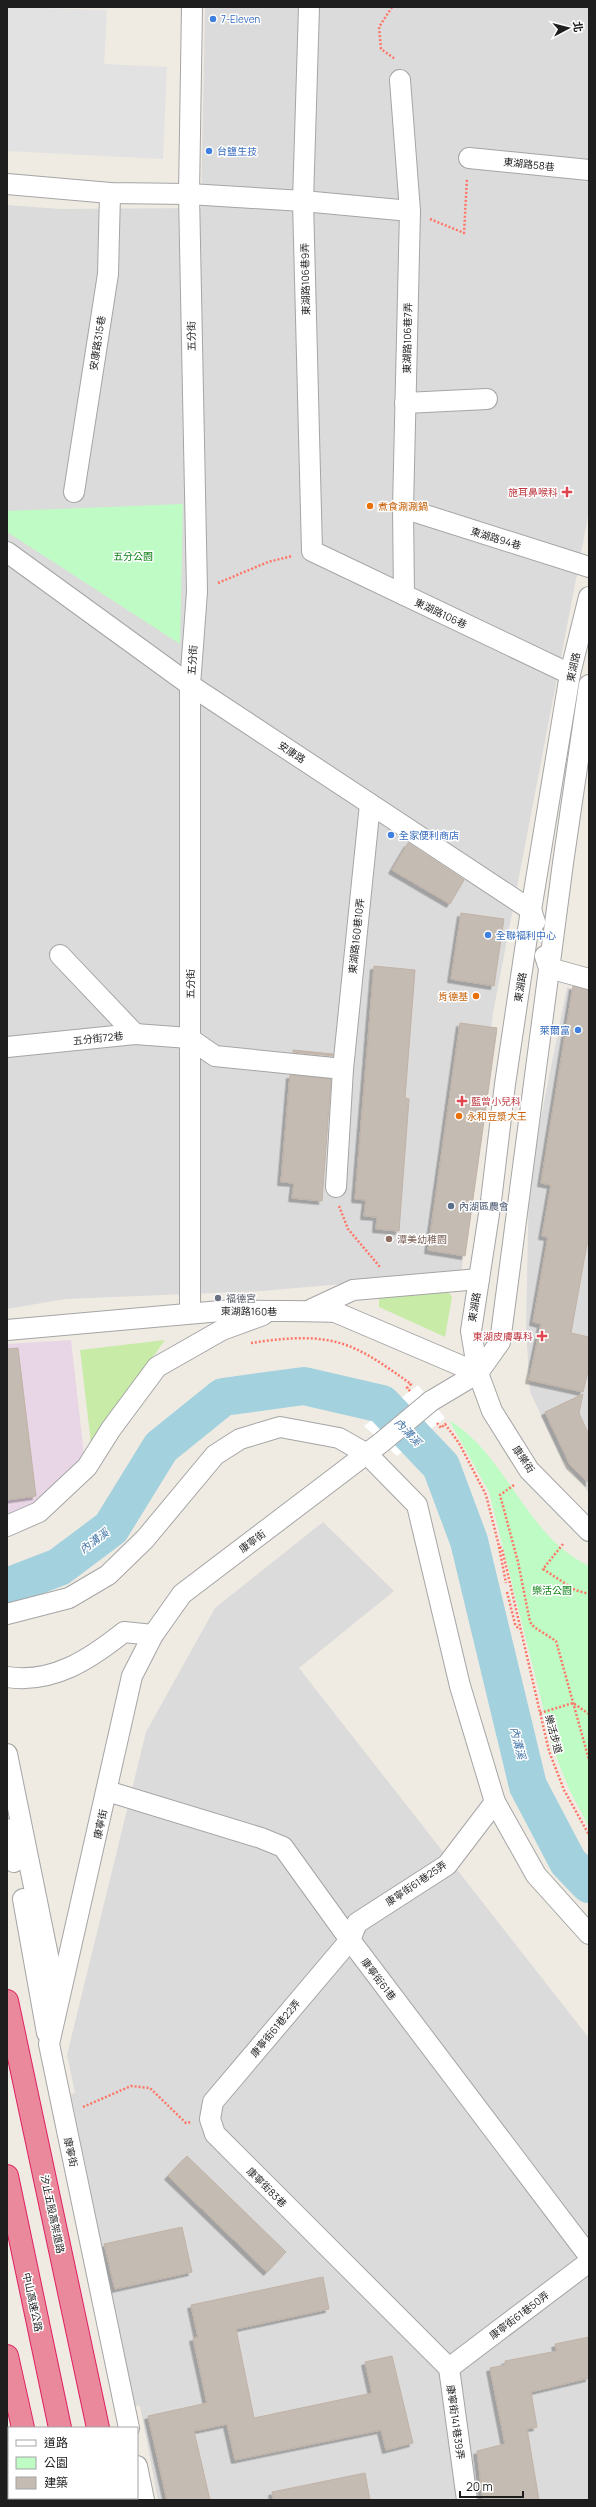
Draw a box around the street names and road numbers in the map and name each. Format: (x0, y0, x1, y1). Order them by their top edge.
street label: 東湖路58巷 (503, 154, 555, 174)
street label: 東湖路106巷9弄 (297, 243, 313, 315)
street label: 東湖路106巷7弄 (399, 302, 415, 374)
street label: 安康路315巷 (86, 315, 108, 371)
street label: 五分街 (184, 321, 198, 351)
street label: 東湖路94巷 (469, 524, 523, 552)
street label: 東湖路106巷 (413, 595, 469, 631)
street label: 五分街 (184, 645, 200, 675)
street label: 東湖路 (563, 651, 583, 683)
street label: 安康路 (276, 738, 308, 766)
street label: 東湖路160巷10弄 (345, 897, 367, 975)
street label: 五分街 (183, 969, 197, 999)
street label: 東湖路 (511, 971, 529, 1003)
street label: 五分街72巷 (72, 1028, 124, 1048)
street label: 東湖路 (465, 1291, 483, 1323)
street label: 東湖路160巷 (221, 1304, 277, 1318)
street label: 康樂街 (510, 1443, 538, 1475)
street label: 康寧街 (236, 1526, 268, 1556)
street label: 樂活步道 (542, 1713, 566, 1755)
street label: 康寧街 (90, 1808, 110, 1840)
street label: 康寧街61巷25弄 (382, 1857, 450, 1909)
street label: 康寧街61巷 (358, 1955, 400, 2003)
street label: 康寧街61巷22弄 (247, 1996, 303, 2060)
street label: 康寧街 (61, 2136, 81, 2168)
street label: 康寧街83巷 (244, 2164, 290, 2210)
street label: 汐止五股高架道路 (38, 2173, 68, 2255)
street label: 中山高速公路 (20, 2271, 46, 2333)
street label: 康寧街61巷50弄 (486, 2288, 552, 2342)
street label: 康寧街141巷39弄 (444, 2384, 468, 2460)

